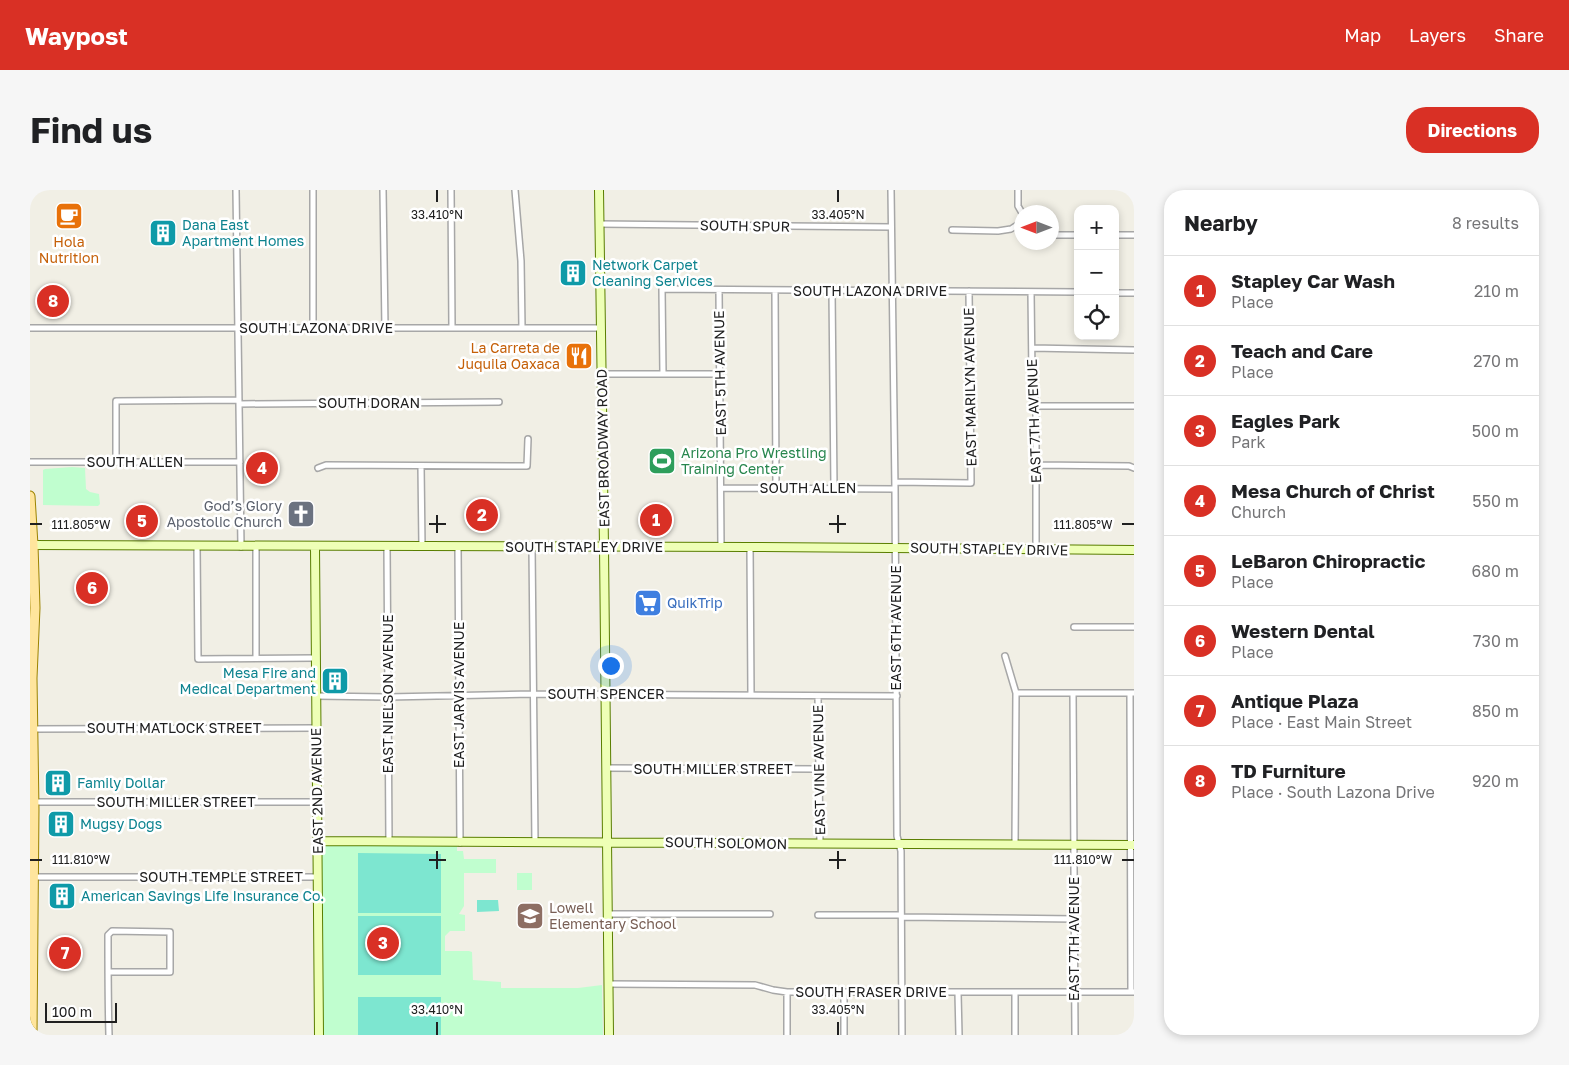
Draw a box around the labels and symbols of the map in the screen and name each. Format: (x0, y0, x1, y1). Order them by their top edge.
cafe icon: Hola Nutrition (54, 201, 84, 231)
north arrow (1014, 205, 1059, 250)
text: 33.410°N (411, 207, 463, 222)
text: 33.405°N (811, 207, 865, 222)
place label: Dana East Apartment Homes (182, 216, 304, 249)
street label: SOUTH SPUR (700, 216, 790, 235)
building icon: Dana East Apartment Homes (148, 218, 178, 248)
place label: Hola Nutrition (39, 233, 99, 266)
place label: Network Carpet Cleaning Services (592, 256, 713, 289)
building icon: Network Carpet Cleaning Services (558, 258, 588, 288)
pin: 8 (37, 282, 69, 320)
street label: SOUTH LAZONA DRIVE (793, 282, 947, 299)
street label: EAST MARILYN AVENUE (960, 307, 979, 467)
street label: EAST 5TH AVENUE (710, 310, 729, 436)
street label: SOUTH LAZONA DRIVE (239, 319, 393, 336)
place label: La Carreta de Juquila Oaxaca (458, 339, 560, 372)
restaurant icon: La Carreta de Juquila Oaxaca (564, 341, 594, 371)
street label: EAST 7TH AVENUE (1023, 359, 1044, 484)
street label: EAST BROADWAY ROAD (593, 369, 612, 527)
street label: SOUTH DORAN (318, 394, 420, 411)
place label: Arizona Pro Wrestling Training Center (681, 444, 827, 477)
sports icon: Arizona Pro Wrestling Training Center (647, 446, 677, 476)
pin: 4 (246, 449, 278, 487)
street label: SOUTH ALLEN (87, 453, 183, 470)
street label: SOUTH ALLEN (760, 479, 856, 496)
pin: 2 (466, 496, 498, 534)
place label: God’s Glory Apostolic Church (167, 497, 282, 530)
church icon: God’s Glory Apostolic Church (286, 499, 316, 529)
pin: 1 (640, 501, 672, 539)
pin: 5 (126, 502, 158, 540)
text: 111.805°W (52, 517, 111, 532)
text: 111.805°W (1054, 517, 1113, 532)
street label: SOUTH STAPLEY DRIVE (505, 538, 663, 555)
street label: SOUTH STAPLEY DRIVE (910, 539, 1068, 558)
street label: EAST 6TH AVENUE (887, 565, 904, 691)
pin: 6 (76, 569, 108, 607)
supermarket icon: QuikTrip (633, 588, 663, 618)
place label: QuikTrip (667, 594, 723, 611)
street label: EAST NIELSON AVENUE (379, 615, 396, 773)
street label: EAST JARVIS AVENUE (450, 622, 467, 768)
your location (598, 653, 624, 679)
place label: Mesa Fire and Medical Department (180, 664, 316, 697)
building icon: Mesa Fire and Medical Department (320, 666, 350, 696)
street label: SOUTH SPENCER (547, 685, 665, 702)
street label: EAST VINE AVENUE (809, 705, 828, 835)
street label: SOUTH MATLOCK STREET (87, 719, 262, 736)
street label: EAST 2ND AVENUE (307, 728, 326, 854)
street label: SOUTH MILLER STREET (633, 760, 793, 777)
building icon: Family Dollar (43, 768, 73, 798)
place label: Family Dollar (77, 774, 166, 791)
street label: SOUTH MILLER STREET (96, 793, 256, 810)
building icon: Mugsy Dogs (46, 809, 76, 839)
place label: Mugsy Dogs (80, 815, 162, 832)
street label: SOUTH SOLOMON (665, 833, 787, 852)
text: 111.810°W (52, 852, 110, 867)
text: 111.810°W (1054, 852, 1112, 867)
street label: SOUTH TEMPLE STREET (139, 868, 303, 885)
street label: EAST 7TH AVENUE (1065, 877, 1082, 1001)
building icon: American Savings Life Insurance Co. (47, 881, 77, 911)
place label: American Savings Life Insurance Co. (81, 887, 324, 904)
place label: Lowell Elementary School (549, 899, 676, 932)
school or university icon: Lowell Elementary School (515, 901, 545, 931)
pin: 3 (367, 924, 399, 962)
pin: 7 (49, 934, 81, 972)
street label: SOUTH FRASER DRIVE (795, 983, 947, 1000)
scale bar (45, 1000, 118, 1023)
text: 33.410°N (411, 1002, 463, 1017)
text: 33.405°N (811, 1002, 865, 1017)

